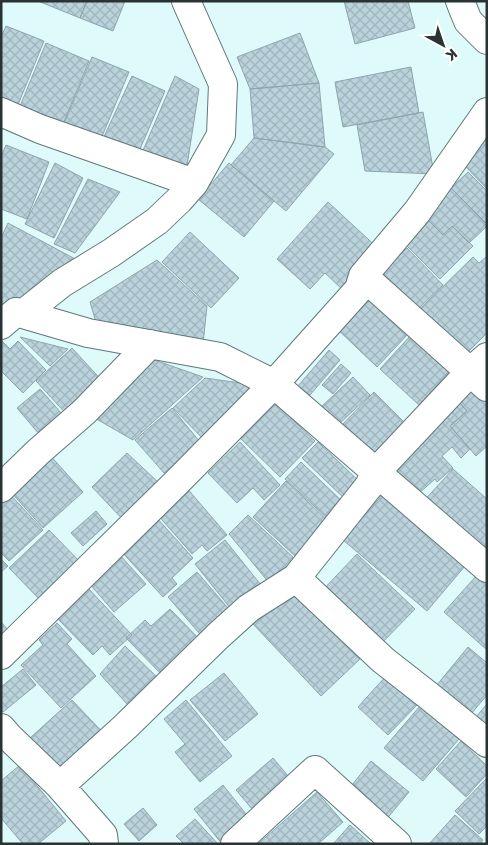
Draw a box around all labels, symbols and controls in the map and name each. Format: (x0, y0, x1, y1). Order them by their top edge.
north arrow (418, 20, 468, 70)
text: K (441, 44, 462, 66)

